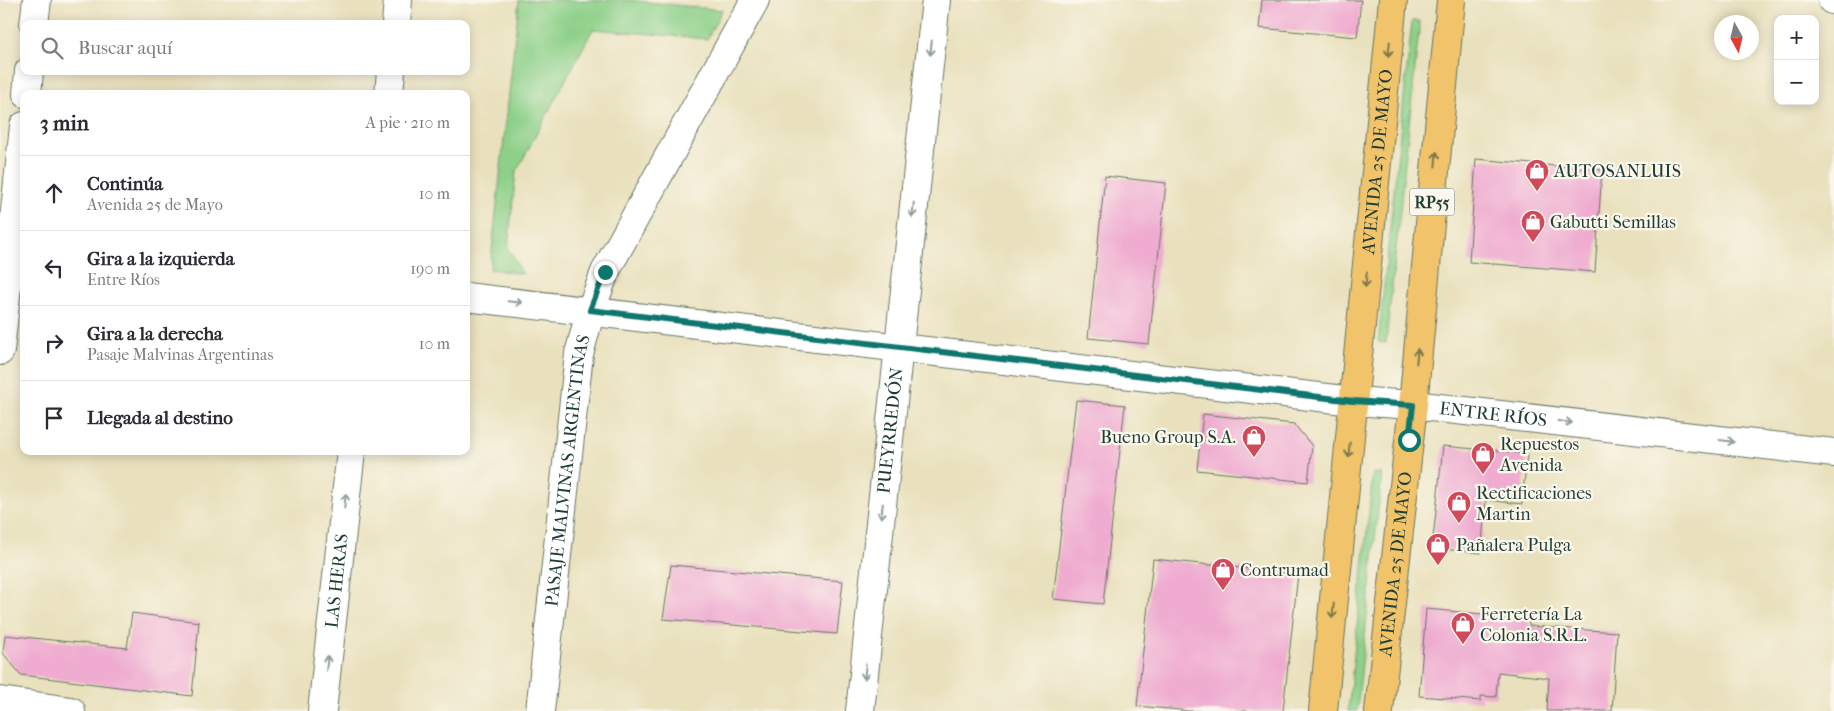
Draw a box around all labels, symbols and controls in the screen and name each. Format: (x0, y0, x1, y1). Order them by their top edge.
north arrow (1714, 15, 1759, 60)
map controls (1774, 15, 1819, 105)
button: + (1774, 15, 1819, 60)
search box (20, 20, 470, 75)
icon: search (38, 34, 66, 62)
text: Buscar aquí (78, 37, 172, 59)
one-way arrow (926, 40, 936, 56)
one-way arrow (1384, 40, 1394, 56)
button: − (1774, 60, 1819, 105)
street label: AVENIDA 25 DE MAYO (1357, 68, 1397, 256)
text: 3 min (40, 111, 89, 135)
text: A pie · 210 m (366, 113, 450, 132)
one-way arrow (1431, 152, 1441, 168)
shop icon: AUTOSANLUIS (1524, 158, 1550, 192)
place label: AUTOSANLUIS (1553, 161, 1681, 182)
text: Continúa (87, 173, 163, 195)
icon: ahead (40, 179, 68, 207)
text: 10 m (419, 184, 450, 203)
road number: RP55 (1410, 188, 1454, 216)
text: Avenida 25 de Mayo (87, 195, 223, 214)
one-way arrow (909, 202, 918, 218)
shop icon: Gabutti Semillas (1520, 209, 1546, 243)
place label: Gabutti Semillas (1550, 212, 1676, 233)
text: Gira a la izquierda (87, 248, 234, 270)
icon: left (40, 254, 68, 282)
text: 190 m (410, 259, 450, 278)
route end (594, 261, 617, 284)
text: Entre Ríos (87, 270, 160, 289)
one-way arrow (1361, 272, 1370, 288)
one-way arrow (506, 297, 522, 307)
text: Gira a la derecha (87, 323, 223, 345)
icon: right (40, 329, 68, 357)
street label: PASAJE MALVINAS ARGENTINAS (541, 332, 594, 608)
text: 10 m (419, 334, 450, 353)
text: Pasaje Malvinas Argentinas (87, 345, 273, 364)
one-way arrow (1412, 348, 1422, 364)
street label: PUEYRREDÓN (873, 366, 907, 495)
street label: ENTRE RÍOS (1438, 398, 1548, 431)
icon: arrive (40, 404, 68, 432)
text: Llegada al destino (87, 407, 233, 429)
one-way arrow (1557, 417, 1573, 427)
shop icon: Bueno Group S.A. (1241, 424, 1267, 458)
place label: Bueno Group S.A. (1100, 427, 1236, 448)
route start (1398, 429, 1421, 452)
place label: Repuestos Avenida (1499, 434, 1580, 476)
one-way arrow (1719, 436, 1735, 446)
one-way arrow (1344, 441, 1353, 457)
shop icon: Repuestos Avenida (1470, 441, 1496, 475)
street label: AVENIDA 25 DE MAYO (1375, 470, 1416, 658)
place label: Rectificaciones Martin (1476, 483, 1592, 525)
shop icon: Rectificaciones Martin (1446, 490, 1472, 524)
one-way arrow (340, 493, 350, 509)
one-way arrow (877, 503, 887, 519)
street label: LAS HERAS (321, 532, 352, 629)
shop icon: Pañalera Pulga (1425, 532, 1451, 566)
place label: Pañalera Pulga (1456, 535, 1572, 556)
shop icon: Contrumad (1210, 557, 1236, 591)
place label: Contrumad (1240, 560, 1329, 581)
one-way arrow (1328, 603, 1337, 619)
place label: Ferretería La Colonia S.R.L. (1480, 604, 1587, 646)
shop icon: Ferretería La Colonia S.R.L. (1450, 611, 1476, 645)
one-way arrow (322, 655, 332, 671)
one-way arrow (860, 664, 869, 680)

